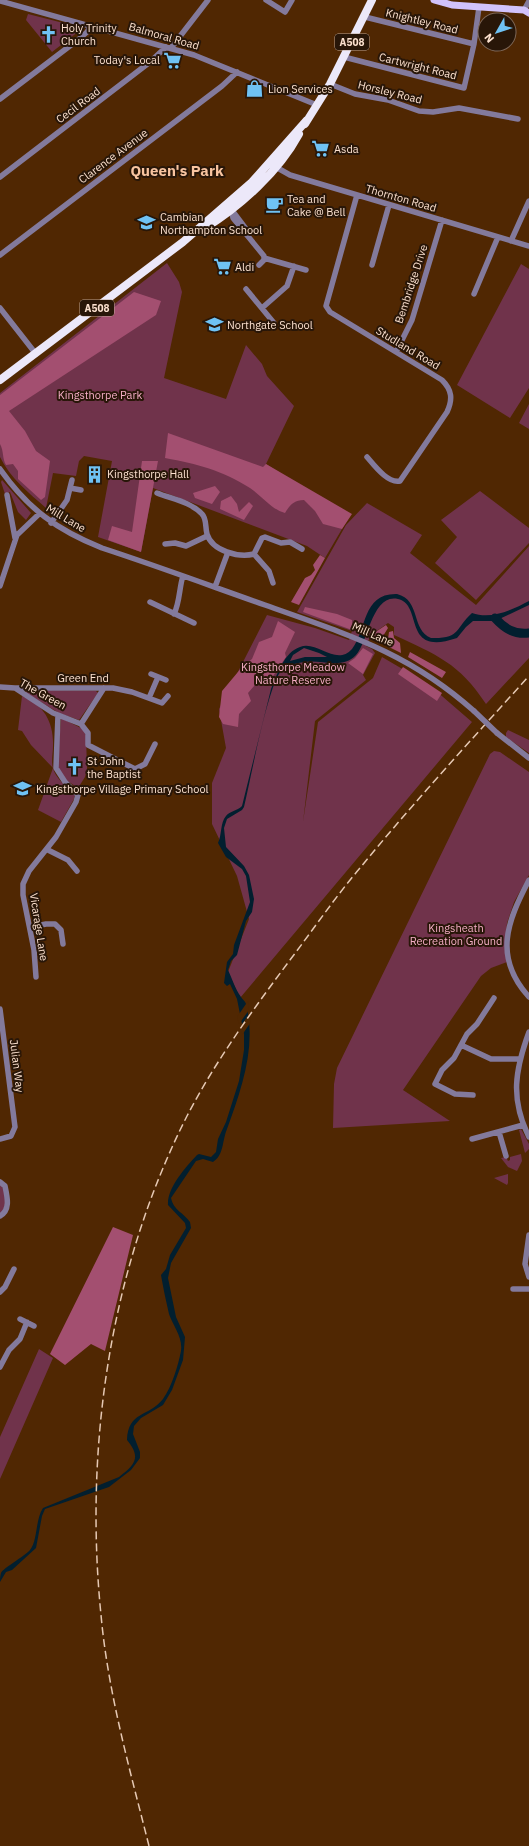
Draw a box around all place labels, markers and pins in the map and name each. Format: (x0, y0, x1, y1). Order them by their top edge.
place label: Holy Trinity Church (61, 21, 117, 48)
church icon: Holy Trinity Church (38, 24, 58, 44)
supermarket icon: Today's Local (163, 50, 183, 70)
place label: Today's Local (94, 53, 160, 67)
shop icon: Lion Services (245, 79, 265, 99)
place label: Lion Services (268, 82, 333, 96)
supermarket icon: Asda (311, 139, 331, 159)
place label: Asda (334, 142, 359, 156)
place label: Tea and Cake @ Bell (287, 192, 346, 219)
cafe icon: Tea and Cake @ Bell (264, 195, 284, 215)
place label: Cambian Northampton School (160, 210, 262, 237)
school or university icon: Cambian Northampton School (137, 213, 157, 233)
supermarket icon: Aldi (212, 257, 232, 277)
place label: Aldi (235, 260, 254, 274)
school or university icon: Northgate School (204, 315, 224, 335)
place label: Northgate School (227, 318, 313, 332)
building icon: Kingsthorpe Hall (84, 464, 104, 484)
place label: Kingsthorpe Hall (107, 467, 189, 481)
place label: St John the Baptist (87, 754, 141, 781)
church icon: St John the Baptist (64, 757, 84, 777)
school or university icon: Kingsthorpe Village Primary School (13, 779, 33, 799)
place label: Kingsthorpe Village Primary School (36, 782, 209, 796)

